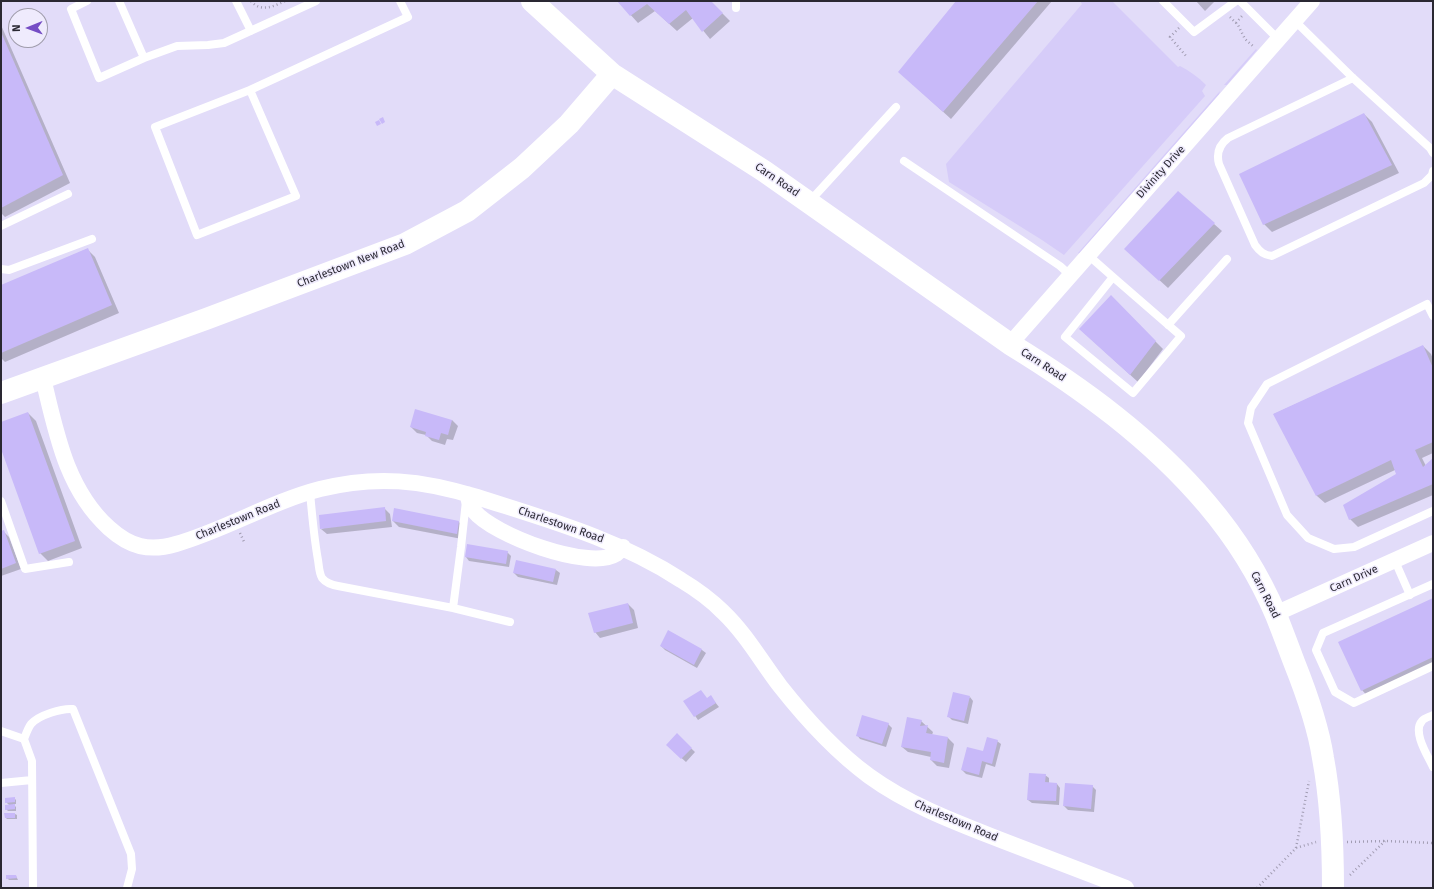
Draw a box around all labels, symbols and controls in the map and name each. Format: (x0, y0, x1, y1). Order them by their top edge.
north arrow (8, 8, 48, 48)
text: N (10, 24, 23, 32)
street label: Divinity Drive (1134, 143, 1188, 201)
street label: Carn Road (752, 160, 802, 200)
street label: Charlestown New Road (295, 237, 407, 291)
street label: Carn Road (1018, 346, 1068, 384)
street label: Charlestown Road (194, 497, 282, 543)
street label: Charlestown Road (516, 504, 606, 546)
street label: Carn Drive (1328, 563, 1380, 595)
street label: Carn Road (1248, 569, 1282, 621)
street label: Charlestown Road (912, 797, 1000, 845)

